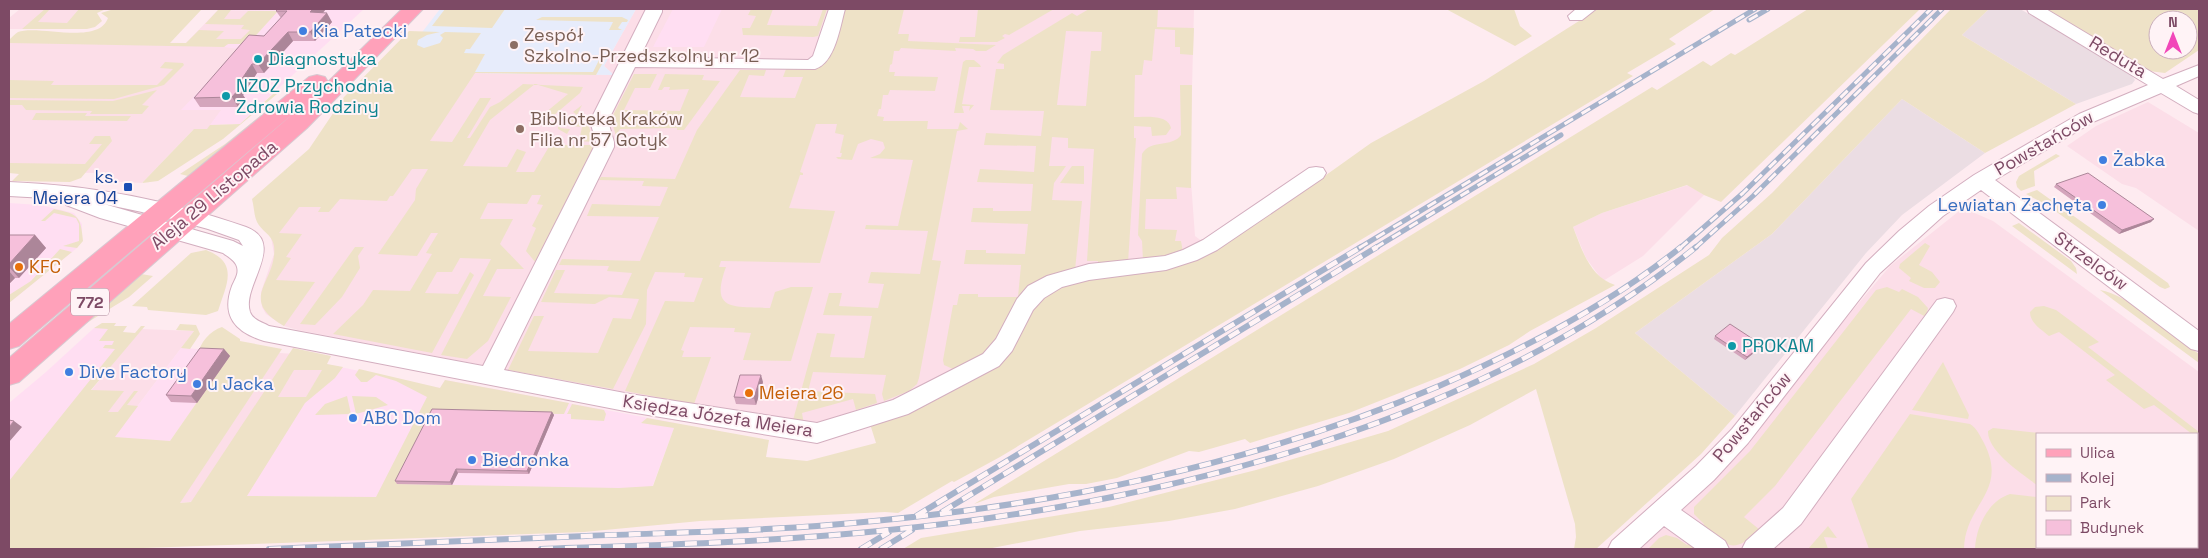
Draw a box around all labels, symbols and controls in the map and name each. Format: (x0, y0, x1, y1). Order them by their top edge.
north arrow (2148, 10, 2198, 60)
text: N (2168, 13, 2178, 31)
place label: Kia Patecki (313, 19, 407, 42)
place label: Zespół Szkolno-Przedszkolny nr 12 (524, 23, 759, 67)
marker: Kia Patecki (297, 25, 309, 37)
street label: Reduta (2085, 30, 2151, 83)
marker: Zespół Szkolno-Przedszkolny nr 12 (508, 39, 520, 51)
place label: Diagnostyka (268, 47, 377, 70)
marker: Diagnostyka (252, 53, 264, 65)
place label: NZOZ Przychodnia Zdrowia Rodziny (236, 74, 393, 118)
marker: NZOZ Przychodnia Zdrowia Rodziny (220, 90, 232, 102)
street label: Powstańców (1990, 105, 2097, 180)
place label: Biblioteka Kraków Filia nr 57 Gotyk (530, 107, 683, 151)
marker: Biblioteka Kraków Filia nr 57 Gotyk (514, 123, 526, 135)
street label: Aleja 29 Listopada (146, 135, 282, 254)
place label: Żabka (2113, 148, 2165, 171)
marker: Żabka (2097, 154, 2109, 166)
place label: ks. Meiera 04 (32, 165, 118, 209)
marker: ks. Meiera 04 (122, 181, 134, 193)
place label: Lewiatan Zachęta (1938, 193, 2092, 216)
marker: Lewiatan Zachęta (2096, 199, 2108, 211)
street label: Strzelców (2050, 226, 2133, 295)
place label: KFC (29, 255, 61, 278)
marker: KFC (13, 261, 25, 273)
road number: 772 (71, 288, 109, 316)
place label: PROKAM (1742, 334, 1814, 357)
marker: PROKAM (1726, 340, 1738, 352)
place label: Dive Factory (79, 360, 187, 383)
marker: Dive Factory (63, 366, 75, 378)
street label: Powstańców (1707, 367, 1796, 467)
place label: u Jacka (207, 372, 274, 395)
marker: u Jacka (191, 378, 203, 390)
place label: Meiera 26 (759, 381, 844, 404)
marker: Meiera 26 (743, 387, 755, 399)
street label: Księdza Józefa Meiera (621, 389, 815, 442)
place label: ABC Dom (363, 406, 441, 429)
marker: ABC Dom (347, 412, 359, 424)
legend (2036, 433, 2198, 548)
text: Ulica (2080, 443, 2115, 462)
place label: Biedronka (482, 448, 569, 471)
marker: Biedronka (466, 454, 478, 466)
text: Kolej (2080, 468, 2114, 487)
text: Park (2080, 493, 2111, 512)
text: Budynek (2080, 518, 2144, 537)

